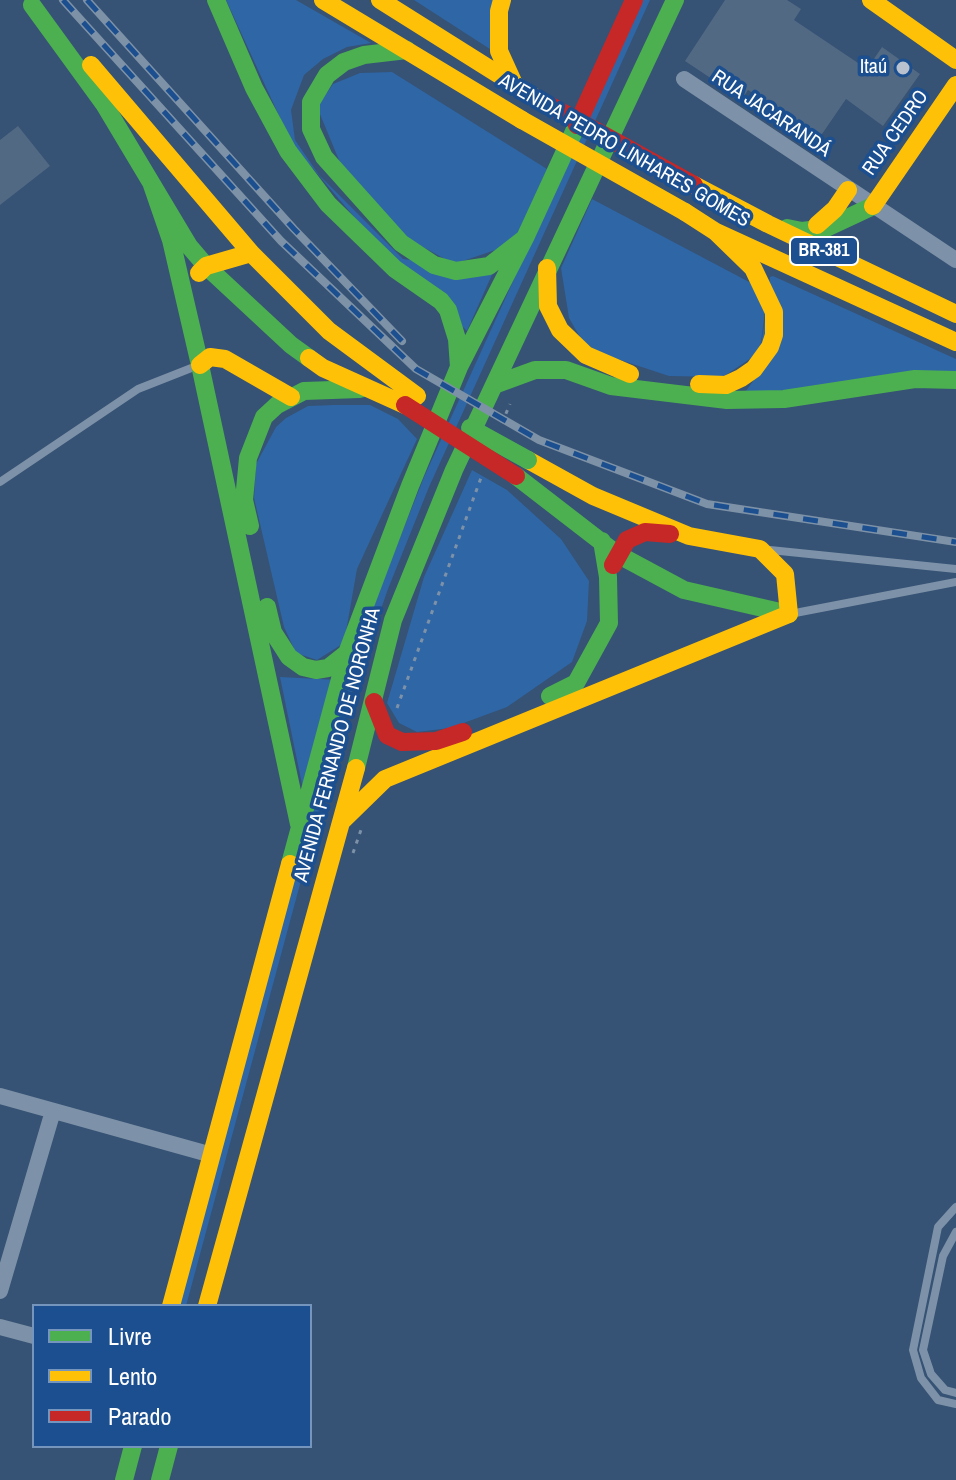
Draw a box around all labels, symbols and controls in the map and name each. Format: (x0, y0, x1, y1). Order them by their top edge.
place label: Itaú (860, 56, 887, 80)
marker: Itaú (894, 59, 912, 77)
street label: RUA JACARANDÁ (707, 65, 835, 163)
street label: AVENIDA PEDRO LINHARES GOMES (494, 69, 754, 233)
street label: RUA CEDRO (858, 86, 934, 180)
road number: BR-381 (790, 237, 858, 265)
street label: AVENIDA FERNANDO DE NORONHA (290, 605, 386, 885)
legend (32, 1304, 312, 1448)
text: Livre (108, 1320, 152, 1352)
text: Lento (108, 1360, 157, 1392)
text: Parado (108, 1400, 171, 1432)

